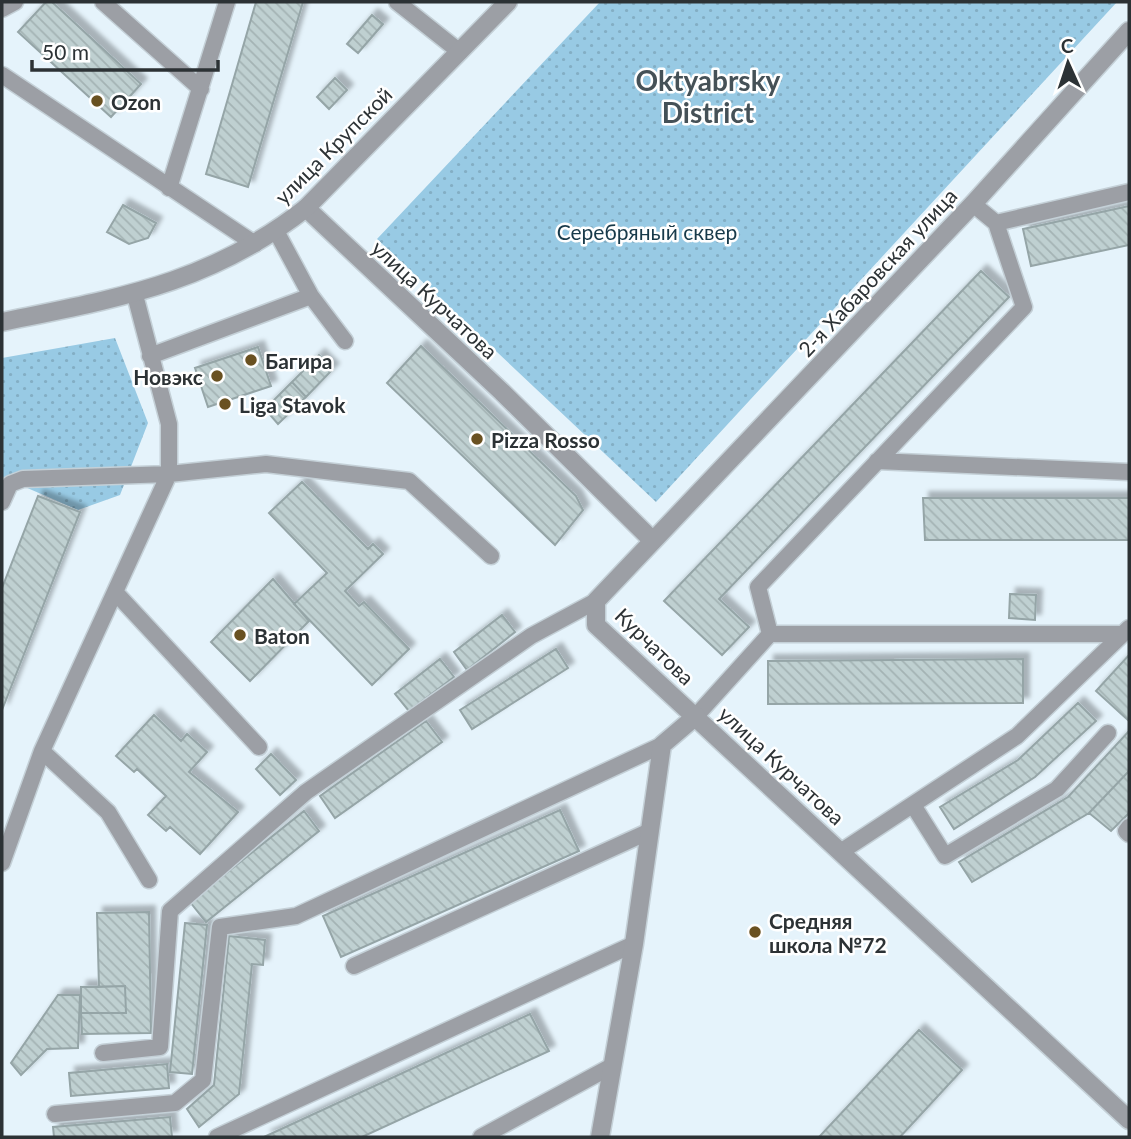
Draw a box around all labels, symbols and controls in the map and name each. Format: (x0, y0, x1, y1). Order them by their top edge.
scale bar (32, 28, 217, 72)
north arrow (1033, 28, 1103, 98)
text: С (1060, 34, 1074, 57)
text: 50 m (42, 39, 89, 64)
district label: Oktyabrsky District (636, 63, 781, 129)
street label: улица Крупской (269, 81, 397, 209)
place label: Ozon (111, 89, 161, 114)
marker: Ozon (89, 93, 105, 109)
street label: 2-я Хабаровская улица (793, 183, 961, 361)
park label: Серебряный сквер (557, 219, 737, 244)
street label: улица Курчатова (367, 235, 503, 363)
place label: Багира (265, 348, 333, 373)
marker: Багира (243, 352, 259, 368)
place label: Новэкс (133, 364, 203, 389)
marker: Новэкс (209, 368, 225, 384)
place label: Liga Stavok (239, 392, 346, 417)
marker: Liga Stavok (217, 396, 233, 412)
place label: Pizza Rosso (491, 427, 600, 452)
marker: Pizza Rosso (469, 431, 485, 447)
street label: Курчатова (611, 602, 699, 690)
place label: Baton (254, 623, 310, 648)
marker: Baton (232, 627, 248, 643)
street label: улица Курчатова (714, 701, 850, 829)
place label: Средняя школа №72 (769, 908, 887, 957)
marker: Средняя школа №72 (747, 924, 763, 940)

